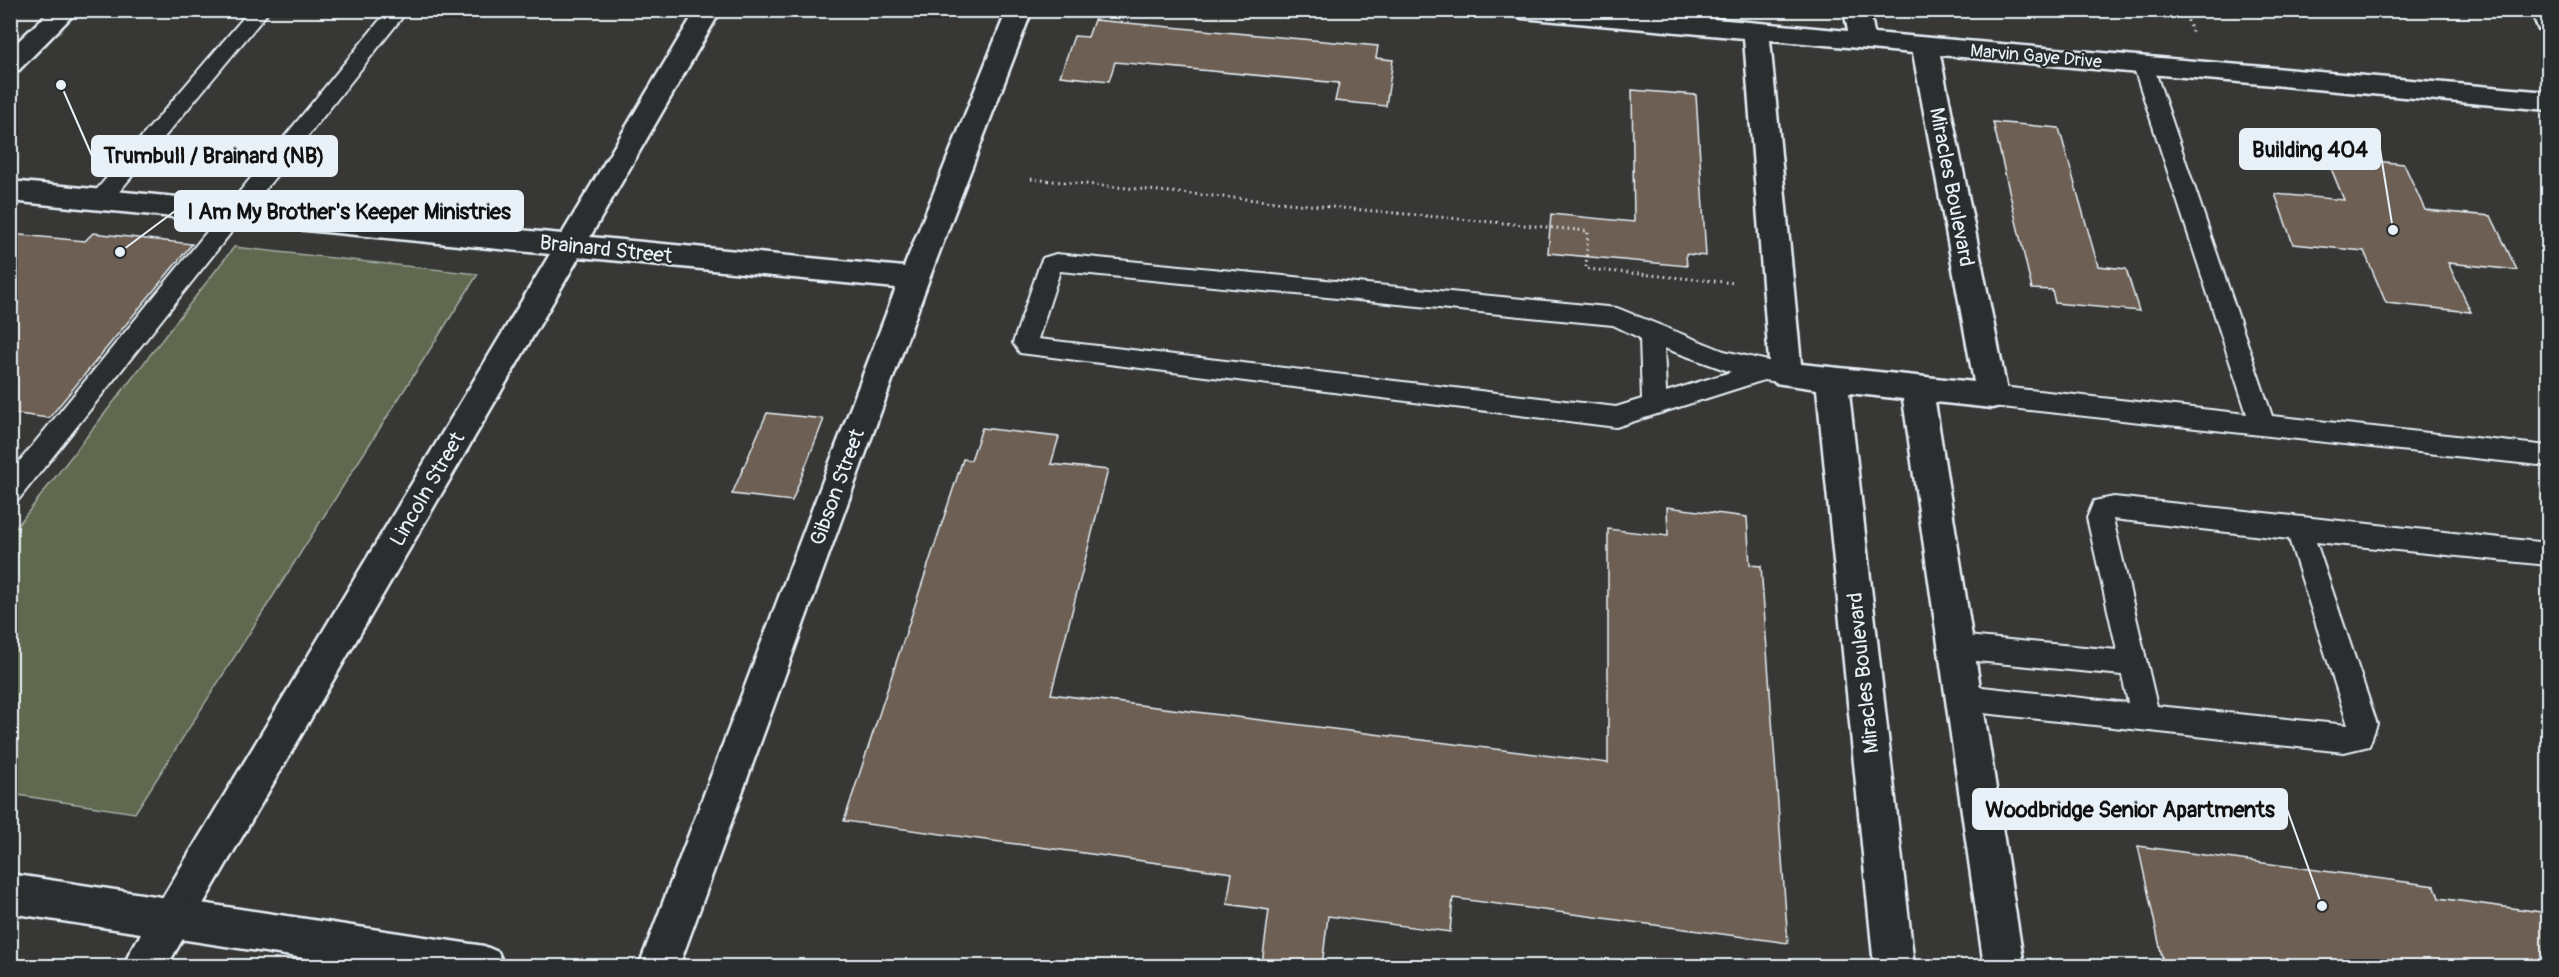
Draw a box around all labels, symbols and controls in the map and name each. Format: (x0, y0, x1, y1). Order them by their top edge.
street label: Marvin Gaye Drive (1969, 39, 2103, 74)
street label: Miracles Boulevard (1923, 105, 1980, 269)
callout: Building 404 (2240, 129, 2380, 169)
callout: Trumbull / Brainard (NB) (92, 136, 337, 176)
text: Building 404 (2252, 136, 2368, 164)
text: Trumbull / Brainard (NB) (102, 142, 325, 170)
callout: I Am My Brother's Keeper Ministries (175, 191, 523, 231)
text: I Am My Brother's Keeper Ministries (187, 198, 511, 226)
street label: Brainard Street (538, 229, 674, 270)
street label: Gibson Street (804, 425, 871, 549)
street label: Lincoln Street (384, 427, 471, 551)
street label: Miracles Boulevard (1842, 591, 1885, 755)
callout: Woodbridge Senior Apartments (1973, 789, 2287, 829)
text: Woodbridge Senior Apartments (1985, 796, 2275, 824)

